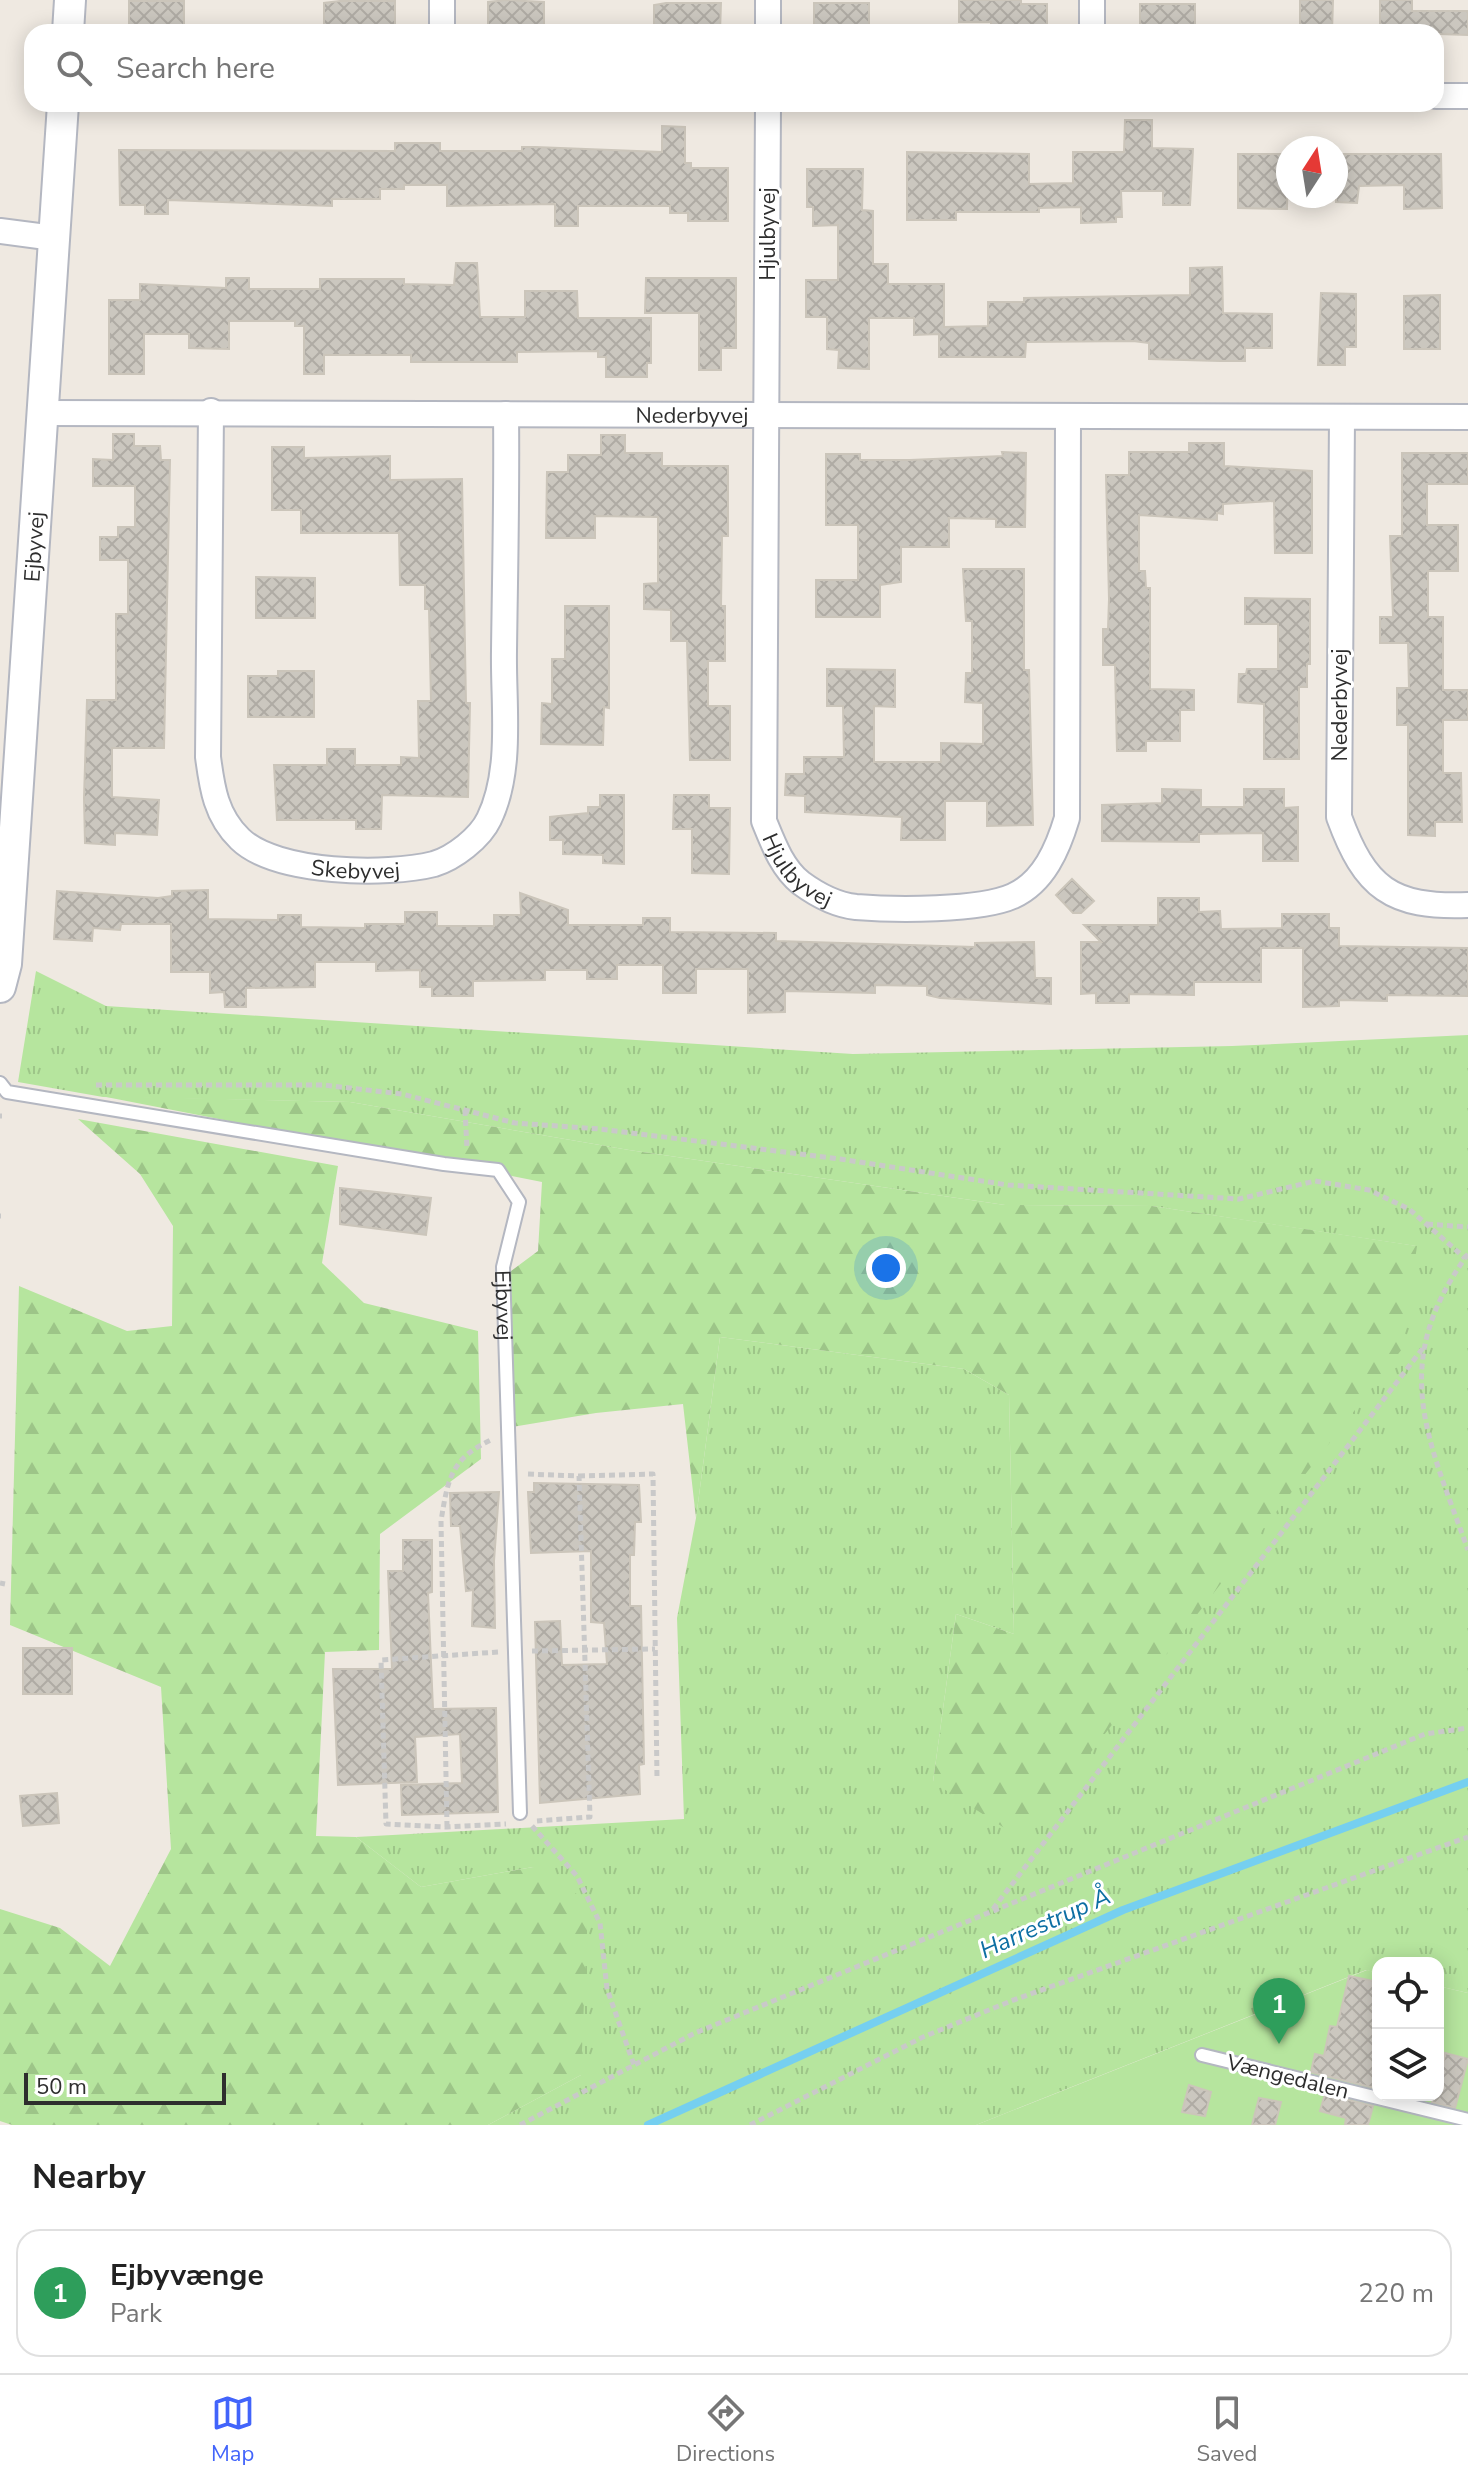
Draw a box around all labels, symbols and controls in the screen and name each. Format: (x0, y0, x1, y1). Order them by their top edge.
search box (24, 24, 1444, 112)
icon: search (52, 46, 96, 90)
text: Search here (116, 48, 275, 89)
north arrow (1276, 136, 1348, 208)
street label: Hjulbyvej (753, 187, 783, 281)
street label: Nederbyvej (635, 401, 749, 431)
street label: Ejbyvej (17, 511, 52, 583)
street label: Nederbyvej (1325, 649, 1355, 761)
street label: Hjulbyvej (755, 829, 837, 915)
street label: Skebyvej (309, 853, 401, 887)
your location (866, 1248, 906, 1288)
street label: Ejbyvej (487, 1269, 519, 1341)
water label: Harrestrup Å (974, 1880, 1116, 1966)
map controls (1372, 1957, 1444, 2101)
button: locate (1372, 1957, 1444, 2029)
pin: 1 (1253, 1978, 1305, 2044)
button: layers (1372, 2029, 1444, 2101)
street label: Vængedalen (1223, 2047, 1352, 2107)
scale bar (24, 2069, 226, 2105)
text: 50 m (36, 2072, 87, 2102)
text: Nearby (32, 2154, 146, 2200)
text: Ejbyvænge (110, 2255, 264, 2296)
text: 1 (52, 2276, 68, 2311)
text: 220 m (1358, 2276, 1434, 2311)
text: Park (110, 2296, 162, 2331)
tab: Map (211, 2391, 255, 2469)
tab: Directions (676, 2391, 775, 2469)
tab: Saved (1197, 2391, 1257, 2469)

